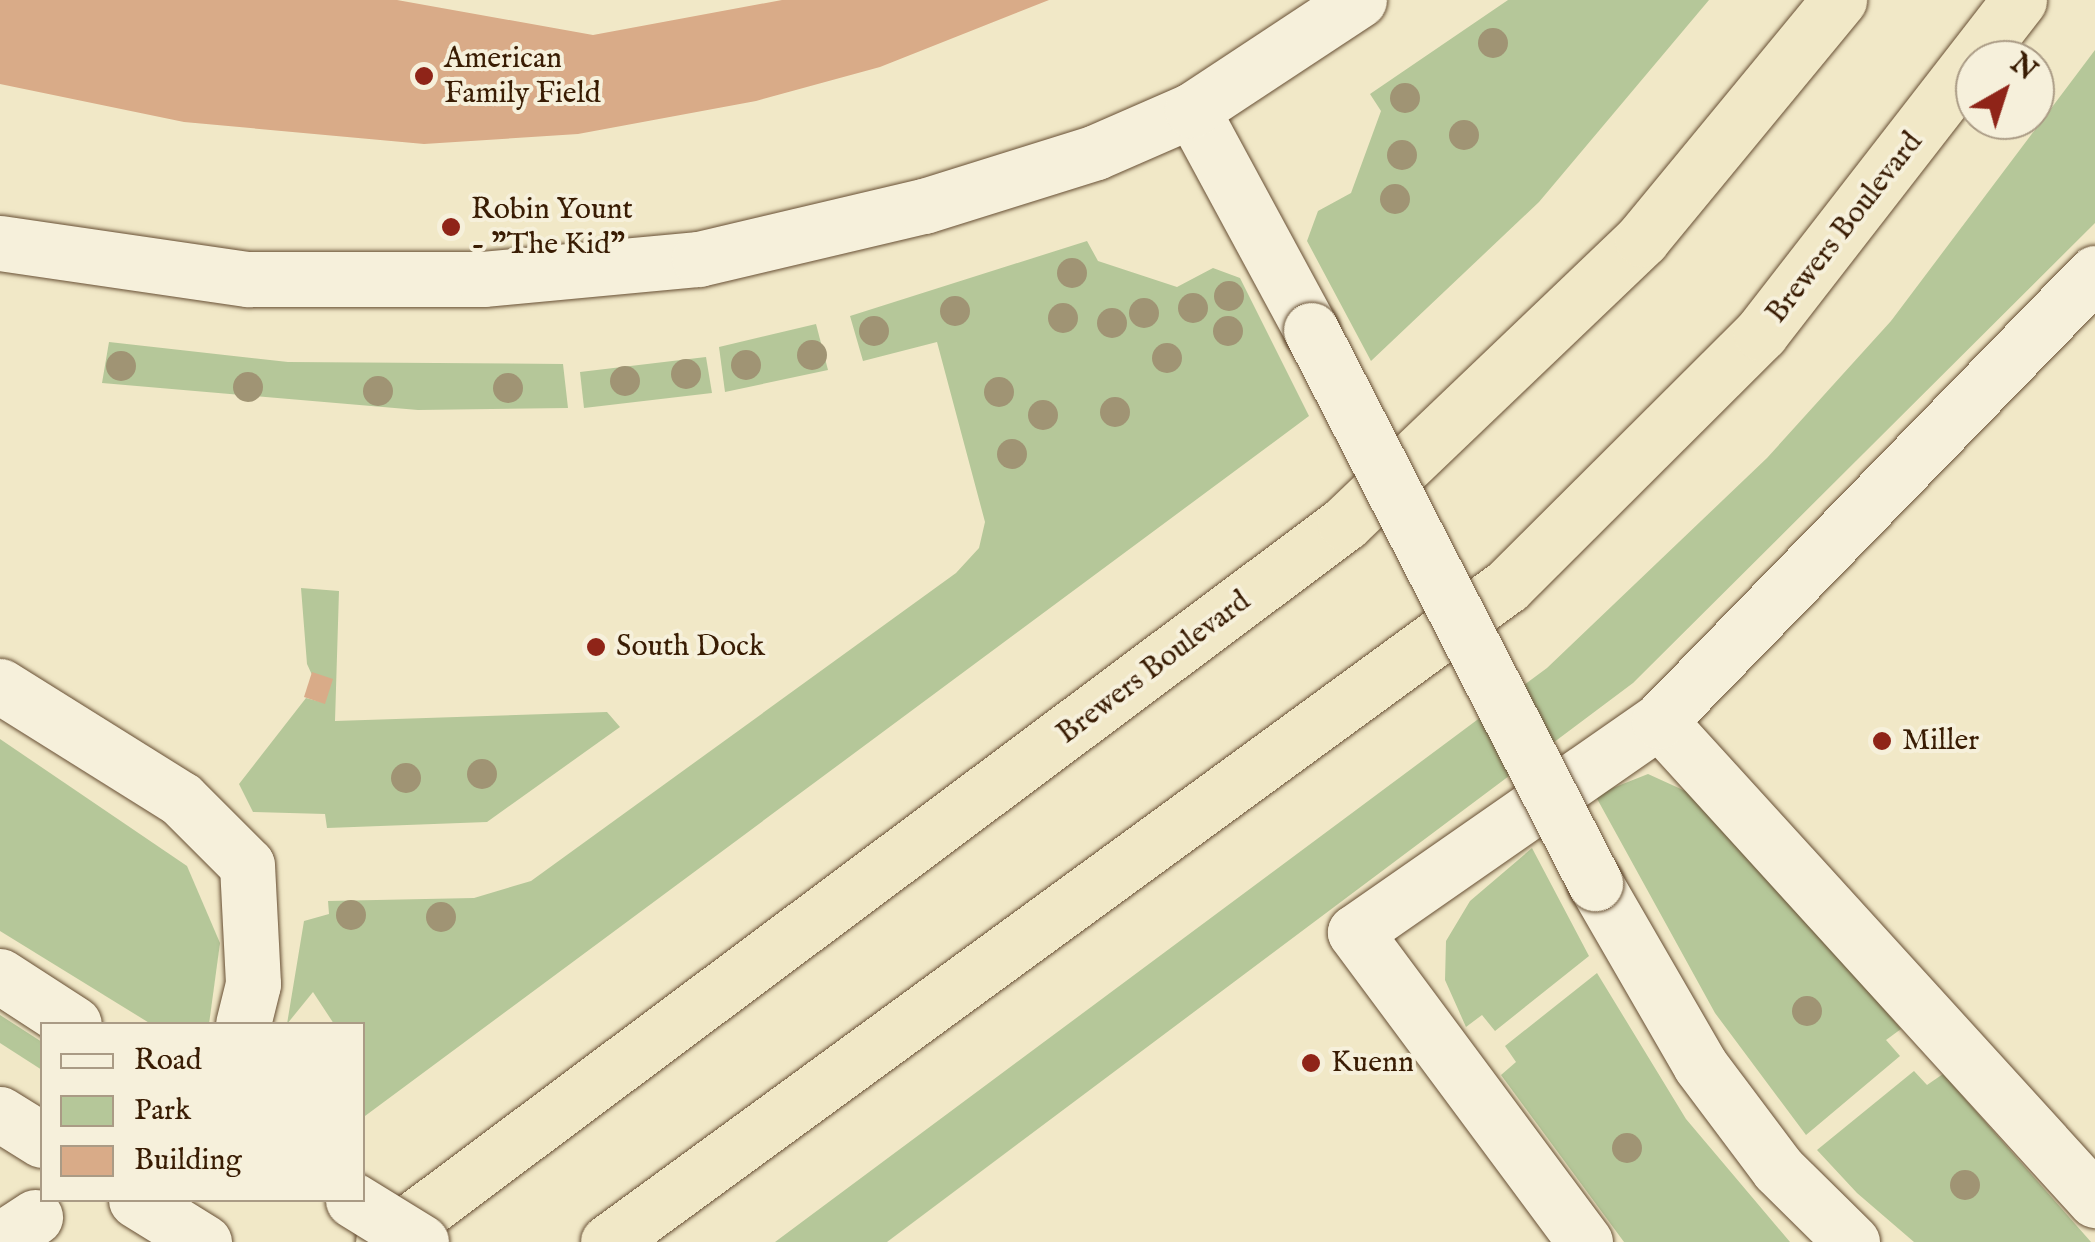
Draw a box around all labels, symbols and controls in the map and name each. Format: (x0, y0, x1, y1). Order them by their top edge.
north arrow (1955, 40, 2055, 140)
place label: American Family Field (444, 41, 601, 112)
text: N (2002, 47, 2043, 89)
marker: American Family Field (413, 65, 435, 87)
street label: Brewers Boulevard (1759, 125, 1931, 331)
place label: Robin Yount - "The Kid" (471, 192, 633, 262)
marker: Robin Yount - "The Kid" (440, 216, 462, 238)
street label: Brewers Boulevard (1050, 584, 1258, 752)
place label: South Dock (616, 629, 765, 665)
marker: South Dock (585, 636, 607, 658)
place label: Miller (1902, 723, 1979, 759)
marker: Miller (1871, 730, 1893, 752)
legend (40, 1022, 365, 1202)
text: Road (134, 1042, 202, 1080)
place label: Kuenn (1331, 1045, 1414, 1081)
marker: Kuenn (1300, 1052, 1322, 1074)
text: Park (134, 1092, 191, 1130)
text: Building (134, 1142, 242, 1180)

